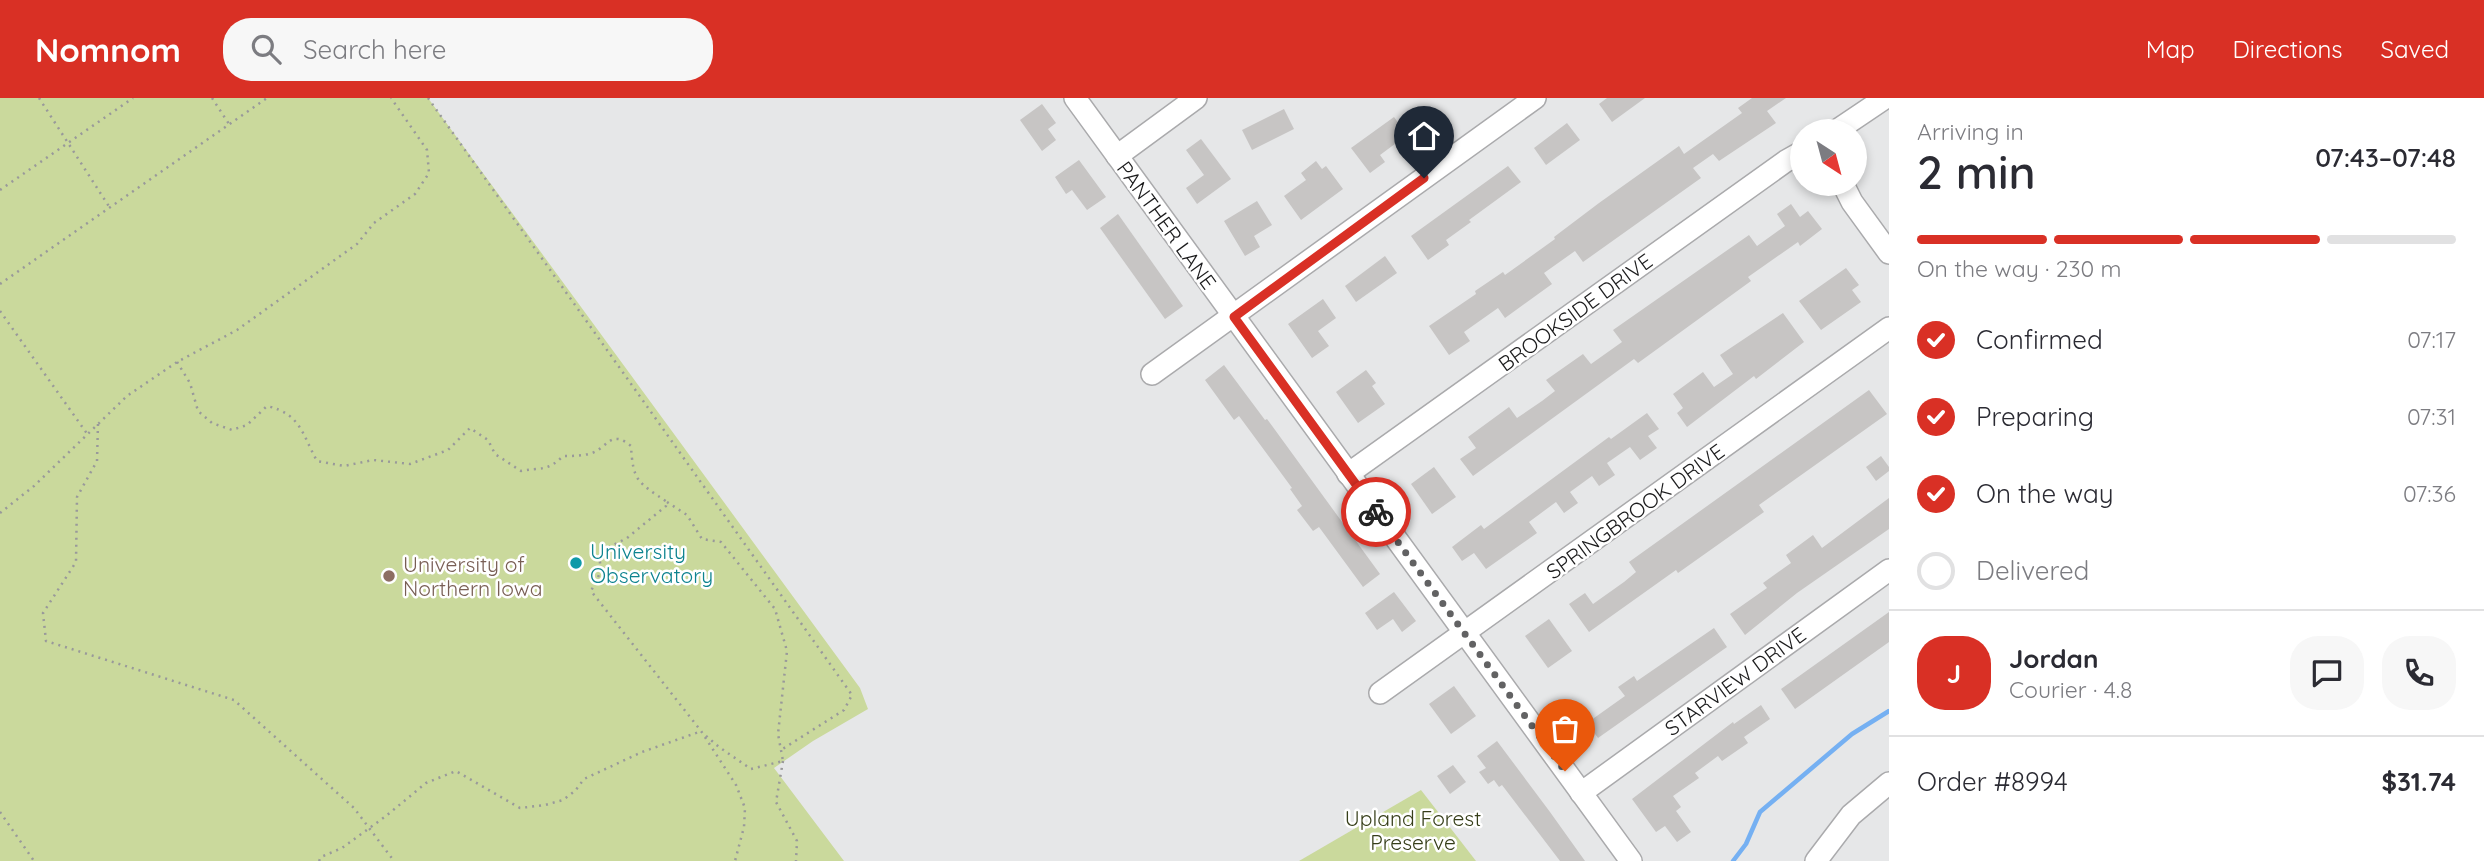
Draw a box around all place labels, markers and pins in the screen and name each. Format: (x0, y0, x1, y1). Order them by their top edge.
pin (1394, 106, 1454, 178)
place label: University Observatory (590, 538, 713, 588)
place label: University of Northern Iowa (403, 551, 542, 601)
marker: University Observatory (568, 555, 584, 571)
marker: University of Northern Iowa (381, 568, 397, 584)
pin (1535, 699, 1595, 771)

